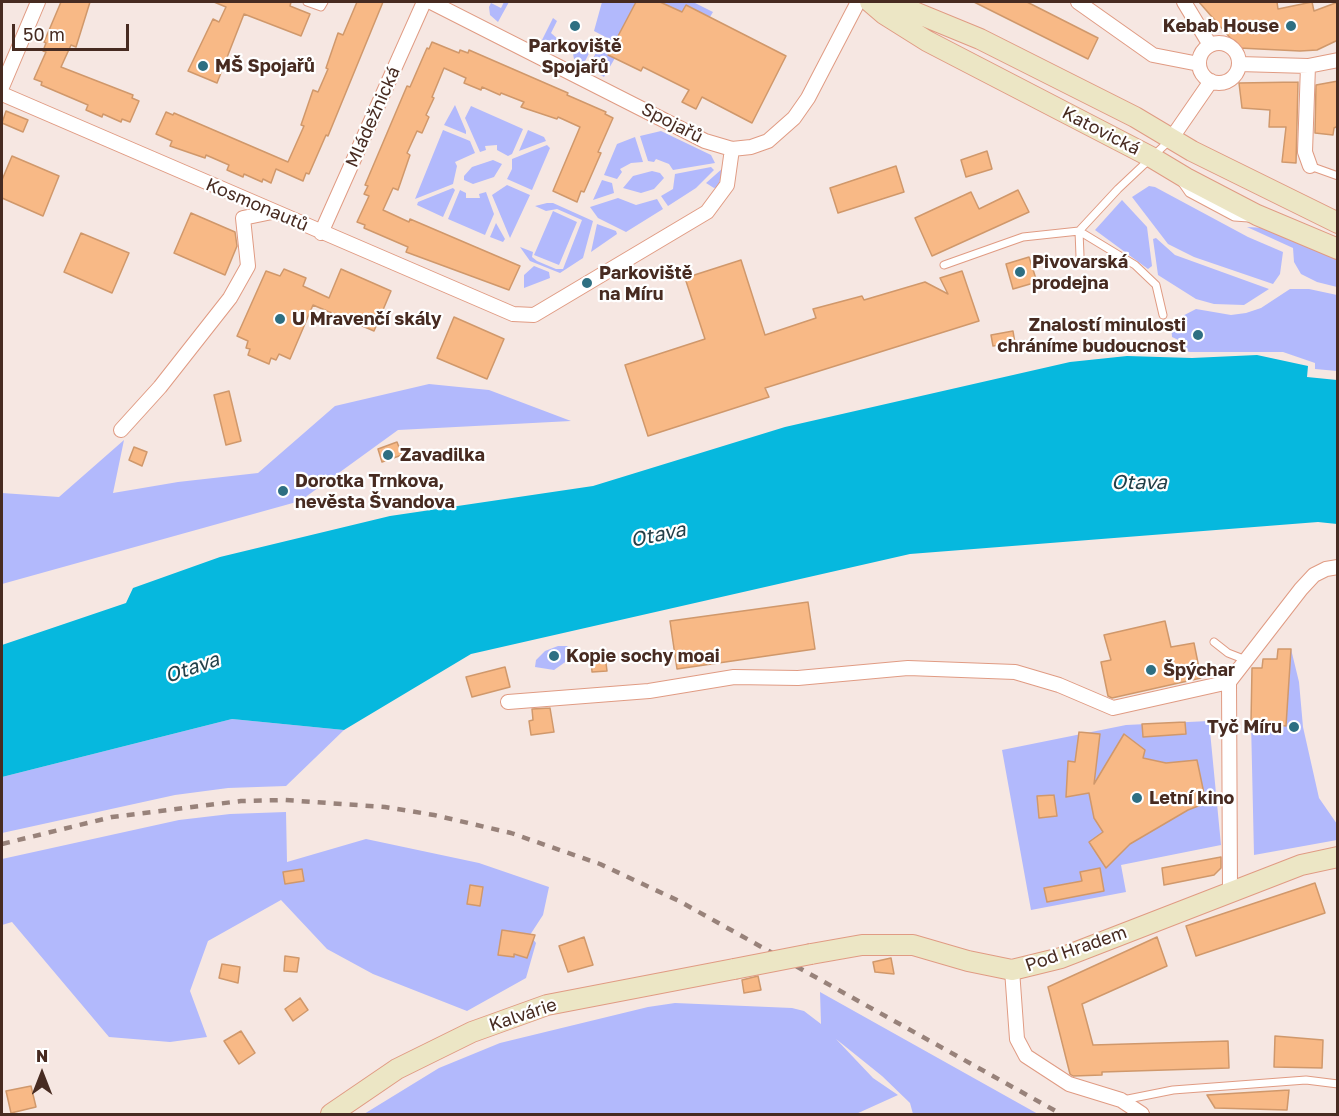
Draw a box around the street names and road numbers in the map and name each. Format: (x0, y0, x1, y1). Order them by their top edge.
street label: Mládežnická (341, 63, 405, 171)
street label: Spojařů (638, 98, 706, 148)
street label: Katovická (1058, 102, 1144, 160)
street label: Kosmonautů (202, 174, 312, 236)
street label: Pod Hradem (1022, 922, 1130, 976)
street label: Kalvárie (486, 994, 560, 1036)

